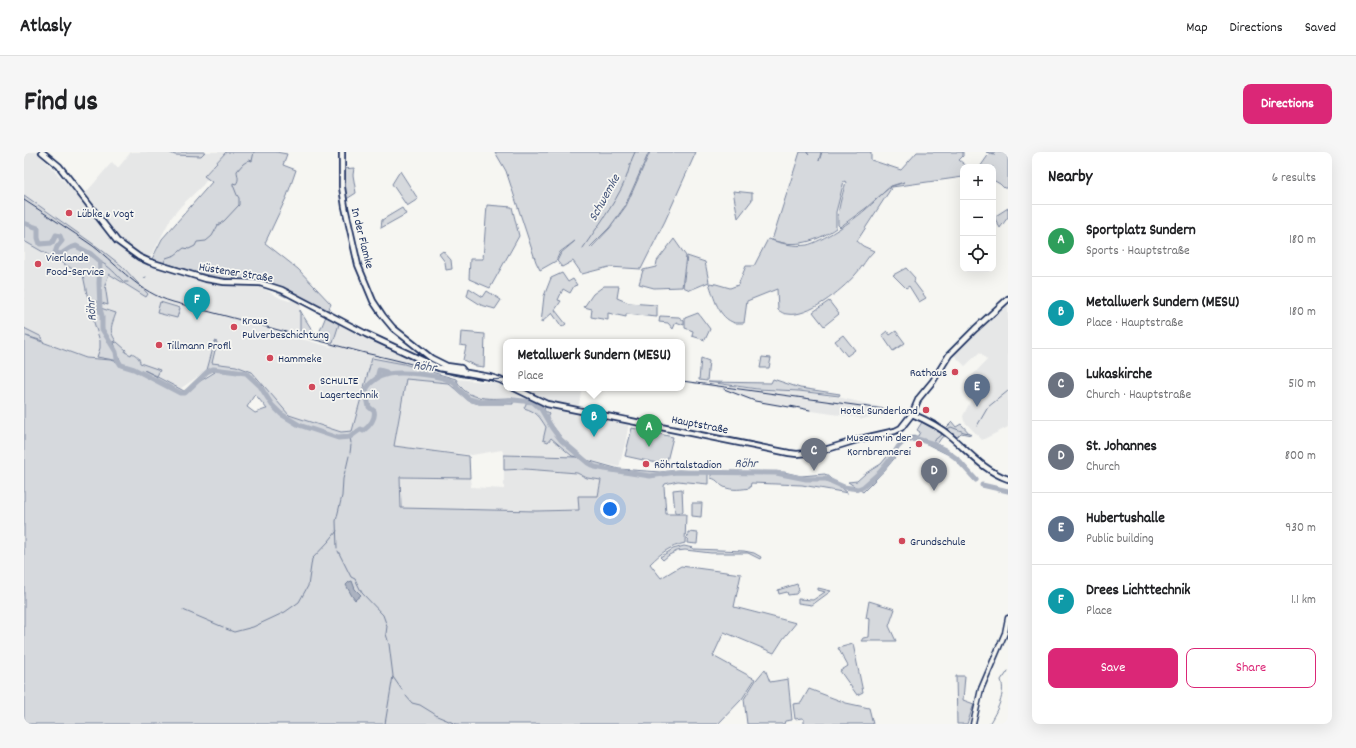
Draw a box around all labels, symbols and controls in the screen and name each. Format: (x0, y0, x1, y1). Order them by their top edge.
text: Atlasly (20, 14, 71, 41)
text: Map (1186, 18, 1208, 38)
text: Directions (1230, 18, 1283, 38)
text: Saved (1305, 18, 1336, 38)
text: Find us (24, 84, 98, 124)
button: Directions (1243, 84, 1332, 124)
map controls (960, 164, 996, 272)
button: + (960, 164, 996, 200)
text: Nearby (1048, 166, 1092, 190)
text: 6 results (1272, 169, 1316, 188)
water label: Schwemke (585, 170, 626, 225)
button: − (960, 200, 996, 236)
place label: Lübke & Vogt (77, 206, 135, 223)
street label: In der Flamke (346, 206, 377, 271)
marker: Lübke & Vogt (64, 208, 74, 218)
text: Sportplatz Sundern (1086, 220, 1196, 242)
text: A (1057, 231, 1065, 250)
text: 180 m (1289, 231, 1316, 250)
button: locate (960, 236, 996, 272)
text: Sports · Hauptstraße (1086, 242, 1190, 261)
place label: Vierlande Food-Service (46, 250, 104, 281)
marker: Vierlande Food-Service (33, 259, 43, 269)
street label: Hüstener Straße (197, 259, 274, 288)
pin: F (184, 287, 210, 320)
text: Metallwerk Sundern (MESU) (1086, 292, 1239, 314)
water label: Röhr (82, 296, 103, 322)
text: B (1058, 303, 1064, 322)
text: 180 m (1289, 303, 1316, 322)
place label: Kraus Pulverbeschichtung (242, 313, 329, 344)
text: Place · Hauptstraße (1086, 314, 1183, 333)
marker: Kraus Pulverbeschichtung (229, 322, 239, 332)
place label: Tillmann Profil (167, 338, 231, 355)
popup (503, 339, 685, 391)
marker: Tillmann Profil (154, 340, 164, 350)
text: Metallwerk Sundern (MESU) (517, 345, 671, 367)
place label: Hammeke (278, 351, 322, 368)
marker: Hammeke (265, 353, 275, 363)
water label: Röhr (412, 357, 439, 379)
text: Lukaskirche (1086, 364, 1152, 386)
place label: Rathaus (910, 365, 947, 382)
text: Place (517, 367, 544, 386)
marker: Rathaus (950, 367, 960, 377)
place label: SCHULTE Lagertechnik (320, 373, 378, 404)
pin: E (964, 374, 990, 407)
text: C (1058, 375, 1064, 394)
text: 510 m (1288, 375, 1316, 394)
marker: SCHULTE Lagertechnik (307, 382, 317, 392)
text: Church · Hauptstraße (1086, 386, 1191, 405)
place label: Hotel Sunderland (840, 403, 918, 420)
pin: B (581, 404, 607, 437)
marker: Hotel Sunderland (921, 405, 931, 415)
street label: Hauptstraße (670, 412, 730, 439)
pin: A (636, 414, 662, 447)
place label: Museum in der Kornbrennerei (846, 430, 912, 461)
text: St. Johannes (1086, 436, 1157, 458)
pin: C (801, 438, 827, 471)
marker: Museum in der Kornbrennerei (914, 439, 924, 449)
text: D (1058, 447, 1064, 466)
text: 800 m (1285, 447, 1316, 466)
water label: Röhr (735, 455, 760, 474)
place label: Röhrtalstadion (654, 457, 722, 474)
pin: D (921, 458, 947, 491)
text: Church (1086, 458, 1120, 477)
marker: Röhrtalstadion (641, 459, 651, 469)
your location (600, 499, 620, 519)
text: Hubertushalle (1086, 508, 1165, 530)
text: E (1058, 519, 1064, 538)
text: 930 m (1285, 519, 1316, 538)
text: Public building (1086, 530, 1154, 549)
place label: Grundschule (910, 534, 966, 551)
marker: Grundschule (897, 536, 907, 546)
text: Drees Lichttechnik (1086, 580, 1190, 602)
text: F (1058, 591, 1064, 610)
text: 1.1 km (1291, 591, 1316, 610)
text: Place (1086, 602, 1112, 621)
button: Save (1048, 648, 1178, 688)
button: Share (1186, 648, 1316, 688)

